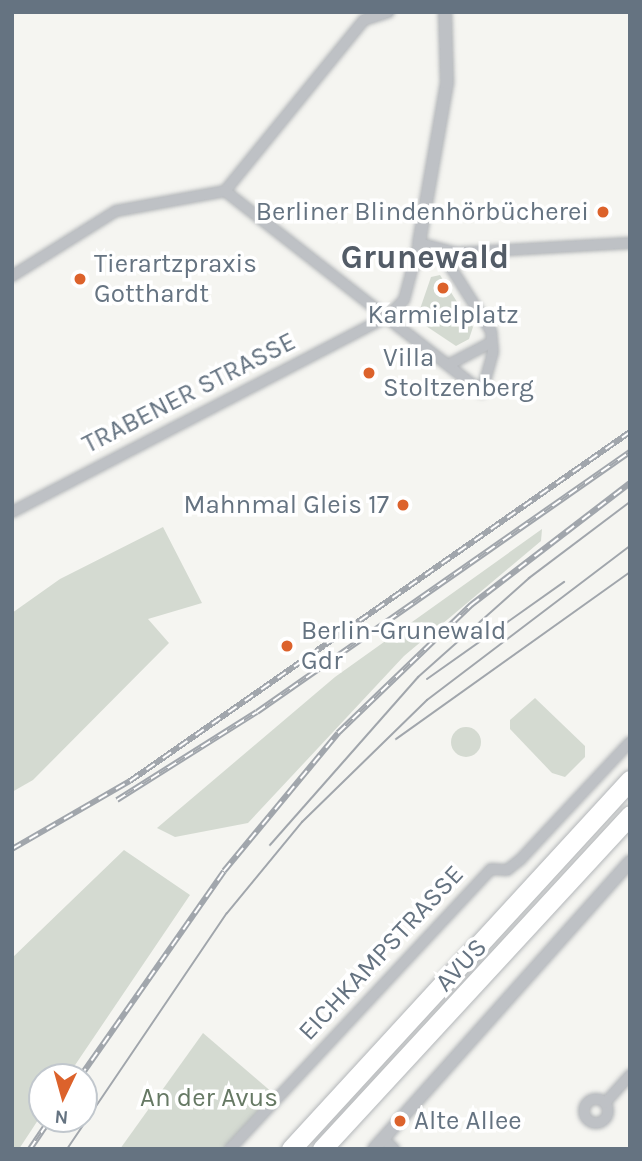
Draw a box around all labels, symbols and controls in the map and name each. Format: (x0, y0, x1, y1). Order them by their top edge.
place label: Berliner Blindenhörbücherei (256, 196, 589, 228)
marker: Berliner Blindenhörbücherei (595, 204, 611, 220)
district label: Grunewald (341, 238, 509, 278)
place label: Tierartzpraxis Gotthardt (94, 248, 257, 310)
marker: Tierartzpraxis Gotthardt (72, 271, 88, 287)
marker: Karmielplatz (435, 280, 451, 296)
place label: Karmielplatz (367, 299, 519, 331)
street label: TRABENER STRASSE (77, 326, 301, 460)
place label: Villa Stoltzenberg (383, 342, 534, 404)
marker: Villa Stoltzenberg (361, 365, 377, 381)
place label: Mahnmal Gleis 17 (183, 489, 389, 521)
marker: Mahnmal Gleis 17 (395, 497, 411, 513)
place label: Berlin-Grunewald Gdr (301, 615, 506, 676)
marker: Berlin-Grunewald Gdr (279, 638, 295, 654)
street label: EICHKAMPSTRASSE (292, 859, 470, 1047)
street label: AVUS (429, 932, 493, 998)
north arrow (28, 1063, 98, 1133)
park label: An der Avus (140, 1082, 278, 1114)
text: N (54, 1105, 69, 1128)
place label: Alte Allee (414, 1105, 522, 1137)
marker: Alte Allee (392, 1113, 408, 1129)

